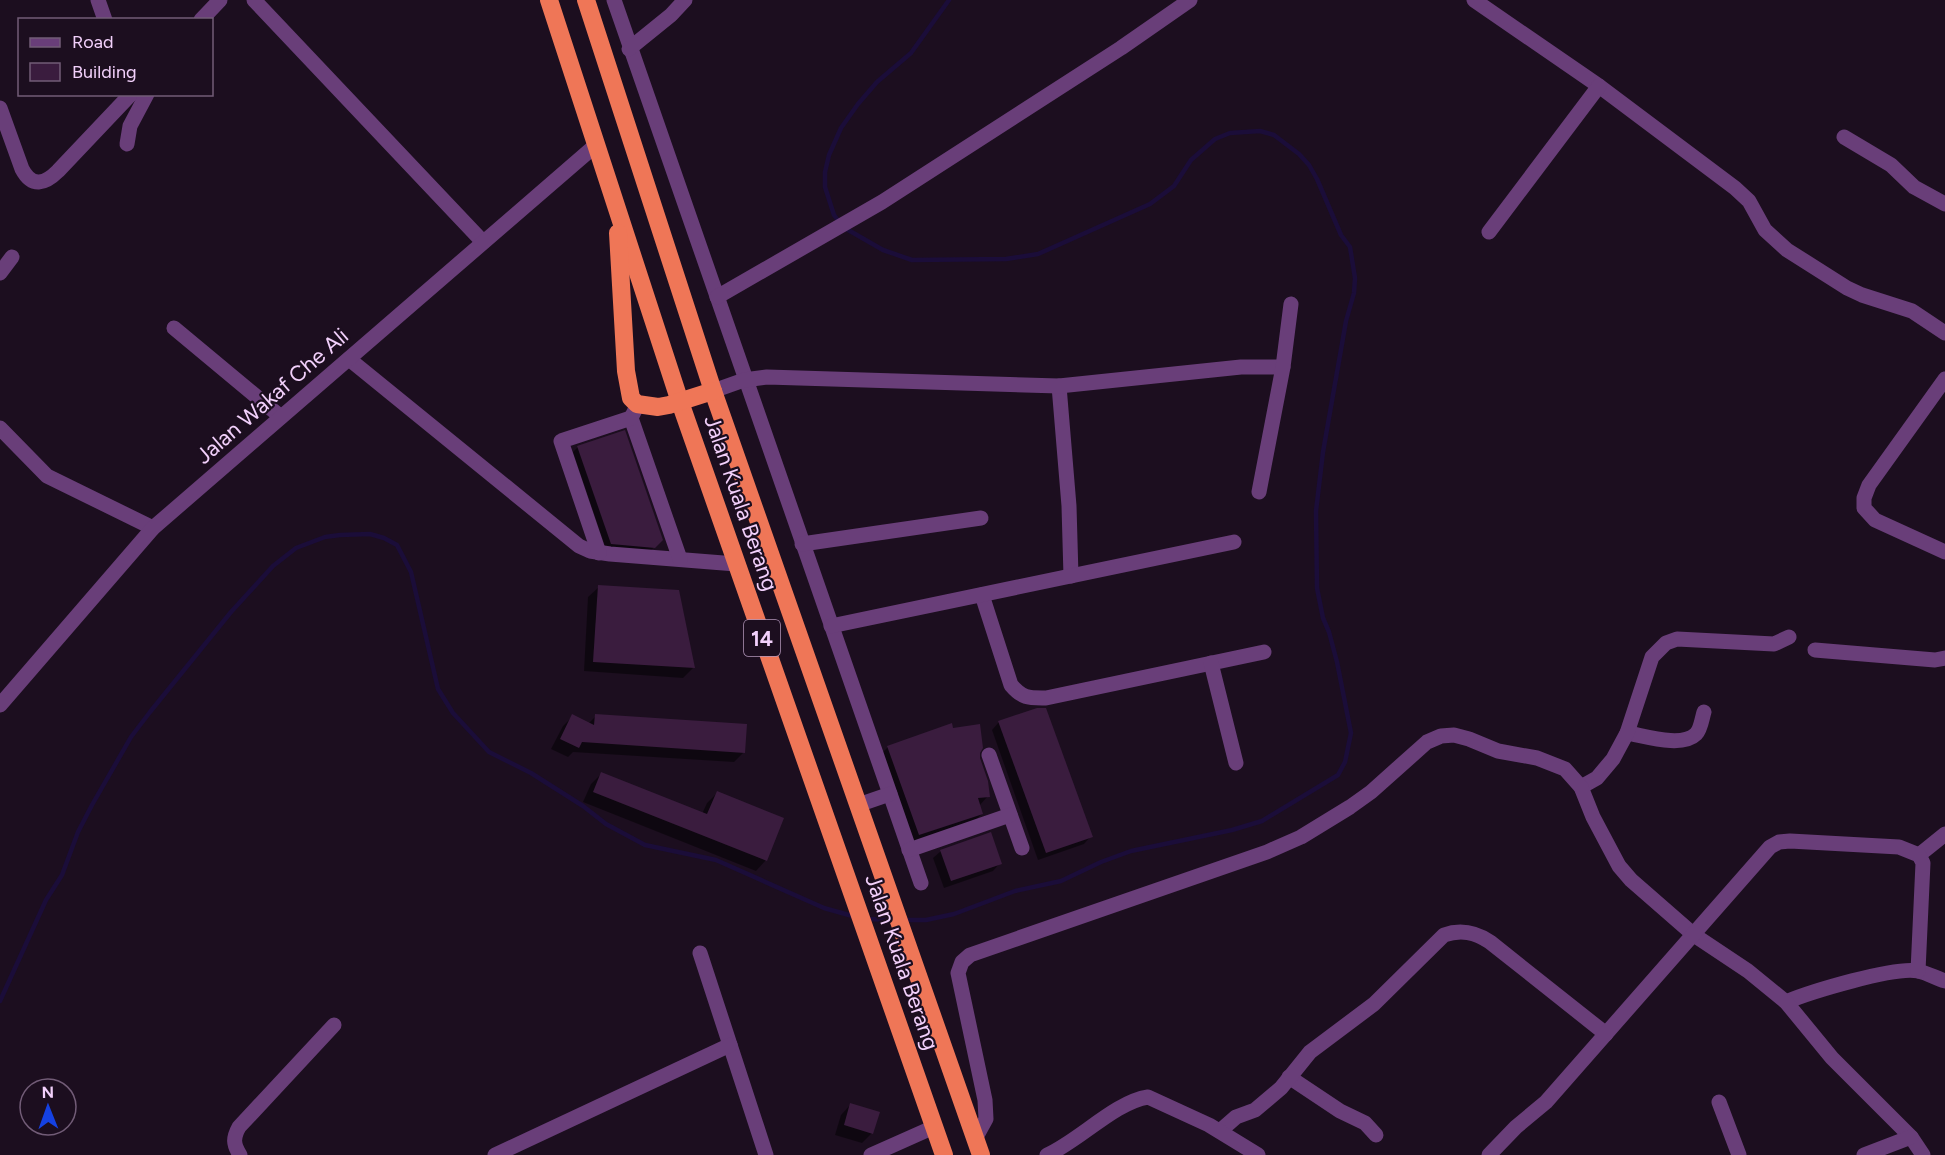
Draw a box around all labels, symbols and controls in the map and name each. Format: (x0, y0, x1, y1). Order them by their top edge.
legend (18, 18, 213, 96)
text: Road (72, 31, 113, 53)
text: Building (72, 61, 137, 83)
street label: Jalan Wakaf Che Ali (190, 322, 354, 470)
street label: Jalan Kuala Berang (698, 412, 784, 594)
road number: 14 (744, 620, 780, 656)
street label: Jalan Kuala Berang (859, 871, 945, 1053)
north arrow (18, 1077, 78, 1137)
text: N (41, 1083, 54, 1102)

